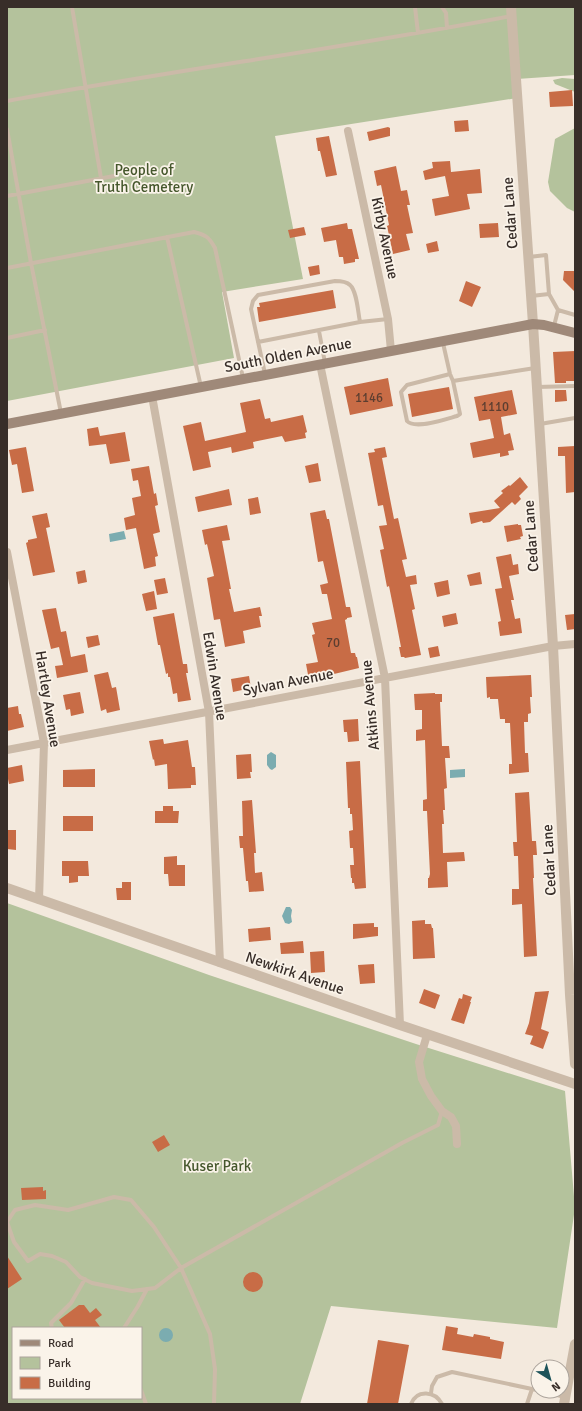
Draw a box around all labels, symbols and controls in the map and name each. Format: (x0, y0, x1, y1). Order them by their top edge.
park label: People of Truth Cemetery (95, 161, 193, 196)
street label: Cedar Lane (499, 177, 521, 249)
street label: Kirby Avenue (367, 195, 403, 281)
street label: South Olden Avenue (223, 334, 353, 376)
house number: 1146 (355, 390, 383, 406)
house number: 1110 (481, 399, 509, 415)
street label: Cedar Lane (520, 500, 542, 572)
street label: Edwin Avenue (199, 630, 231, 722)
house number: 70 (326, 635, 340, 651)
street label: Hartley Avenue (31, 649, 65, 749)
street label: Atkins Avenue (357, 659, 383, 751)
street label: Sylvan Avenue (241, 664, 335, 700)
street label: Cedar Lane (538, 824, 560, 896)
street label: Newkirk Avenue (243, 948, 347, 998)
park label: Kuser Park (183, 1157, 252, 1175)
legend (12, 1327, 142, 1399)
text: Road (48, 1336, 74, 1351)
text: Park (48, 1356, 71, 1371)
north arrow (530, 1359, 570, 1399)
text: Building (48, 1376, 91, 1391)
text: N (549, 1379, 563, 1394)

